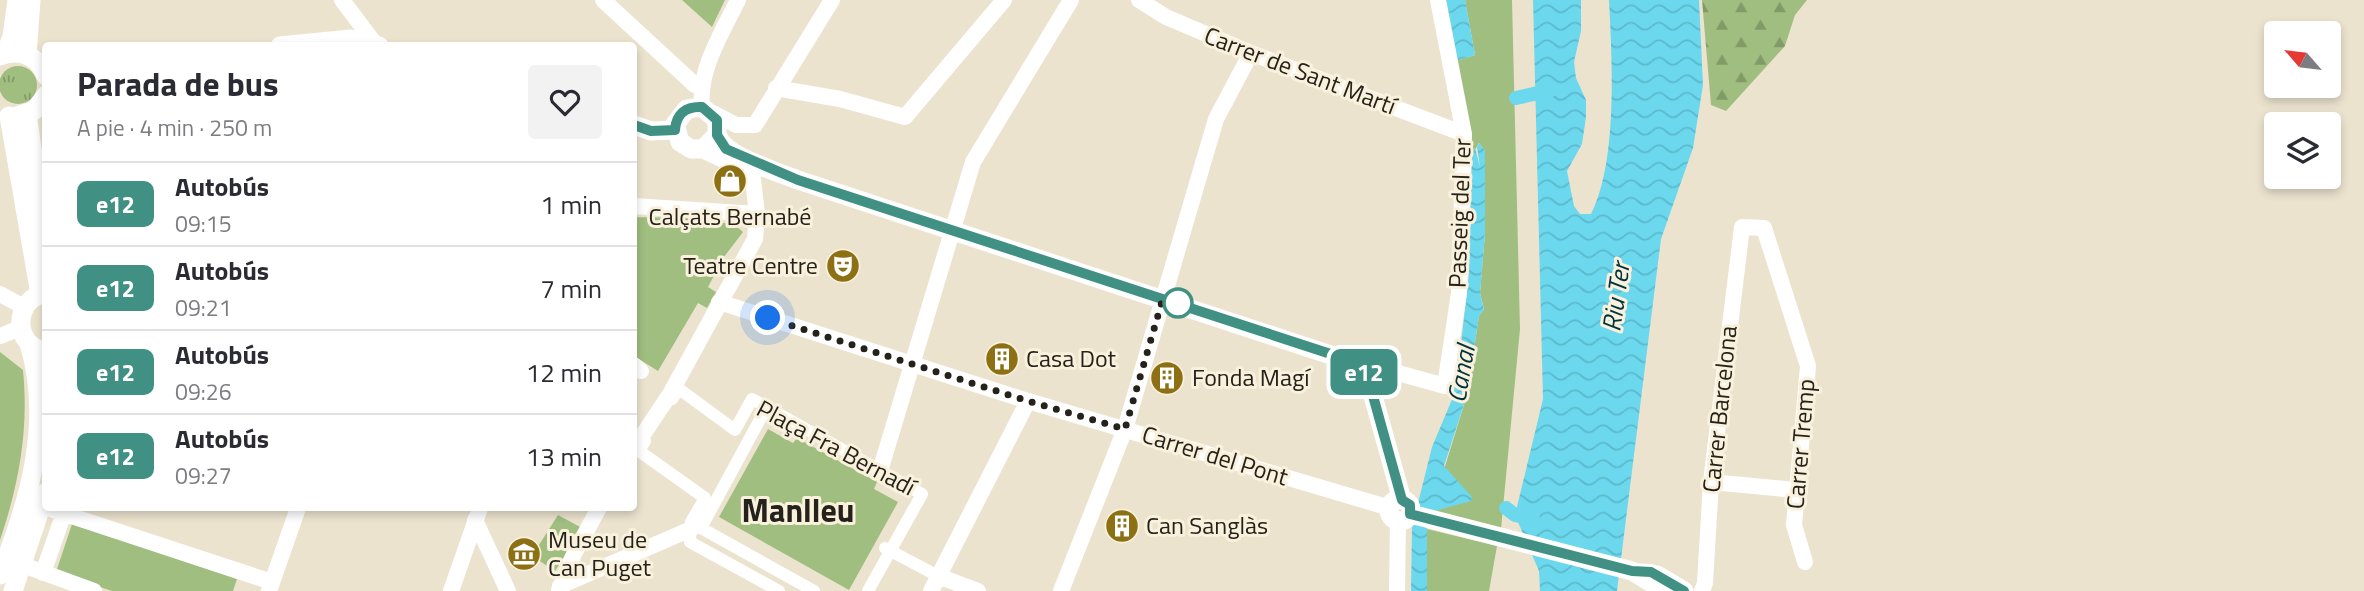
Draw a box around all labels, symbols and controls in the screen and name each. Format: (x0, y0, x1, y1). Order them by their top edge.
street label: Carrer de Sant Martí (1199, 17, 1403, 124)
north arrow (2264, 21, 2342, 98)
map controls (2264, 21, 2341, 189)
text: Parada de bus (77, 59, 279, 109)
button: heart (528, 65, 602, 139)
text: A pie · 4 min · 250 m (77, 110, 272, 145)
button: layers (2264, 112, 2341, 189)
street label: Passeig del Ter (1438, 137, 1480, 289)
shop icon: Calçats Bernabé (711, 162, 749, 200)
text: Autobús (175, 167, 269, 206)
text: 1 min (540, 185, 602, 224)
text: e12 (96, 186, 135, 222)
place label: Calçats Bernabé (649, 198, 811, 234)
text: 09:15 (175, 206, 232, 241)
place label: Teatre Centre (683, 247, 818, 283)
theatre icon: Teatre Centre (824, 247, 862, 285)
text: Autobús (175, 251, 269, 290)
water label: Riu Ter (1591, 257, 1640, 334)
text: 7 min (540, 269, 602, 308)
text: e12 (96, 270, 135, 306)
unlabelled marker (1163, 288, 1193, 318)
text: 09:21 (175, 290, 232, 325)
your location (750, 300, 785, 335)
street label: Carrer Barcelona (1692, 324, 1746, 494)
text: Autobús (175, 335, 269, 374)
water label: Canal (1436, 339, 1485, 406)
building icon: Casa Dot (983, 340, 1021, 378)
place label: Casa Dot (1026, 340, 1117, 376)
line badge: e12 (1324, 349, 1404, 395)
text: 12 min (526, 353, 602, 392)
text: e12 (96, 354, 135, 390)
text: e12 (1344, 354, 1384, 390)
building icon: Fonda Magí (1148, 359, 1186, 397)
place label: Fonda Magí (1192, 359, 1311, 395)
text: 09:26 (175, 374, 232, 409)
street label: Carrer Tremp (1776, 377, 1824, 511)
street label: Plaça Fra Bernadí (751, 390, 924, 505)
street label: Carrer del Pont (1138, 416, 1293, 494)
text: Autobús (175, 419, 269, 458)
text: 13 min (526, 437, 602, 476)
text: e12 (96, 438, 135, 474)
text: 09:27 (175, 458, 232, 493)
district label: Manlleu (742, 486, 854, 534)
building icon: Can Sanglàs (1103, 507, 1141, 545)
place label: Can Sanglàs (1146, 507, 1268, 543)
place label: Museu de Can Puget (548, 521, 652, 585)
museum icon: Museu de Can Puget (505, 535, 543, 573)

